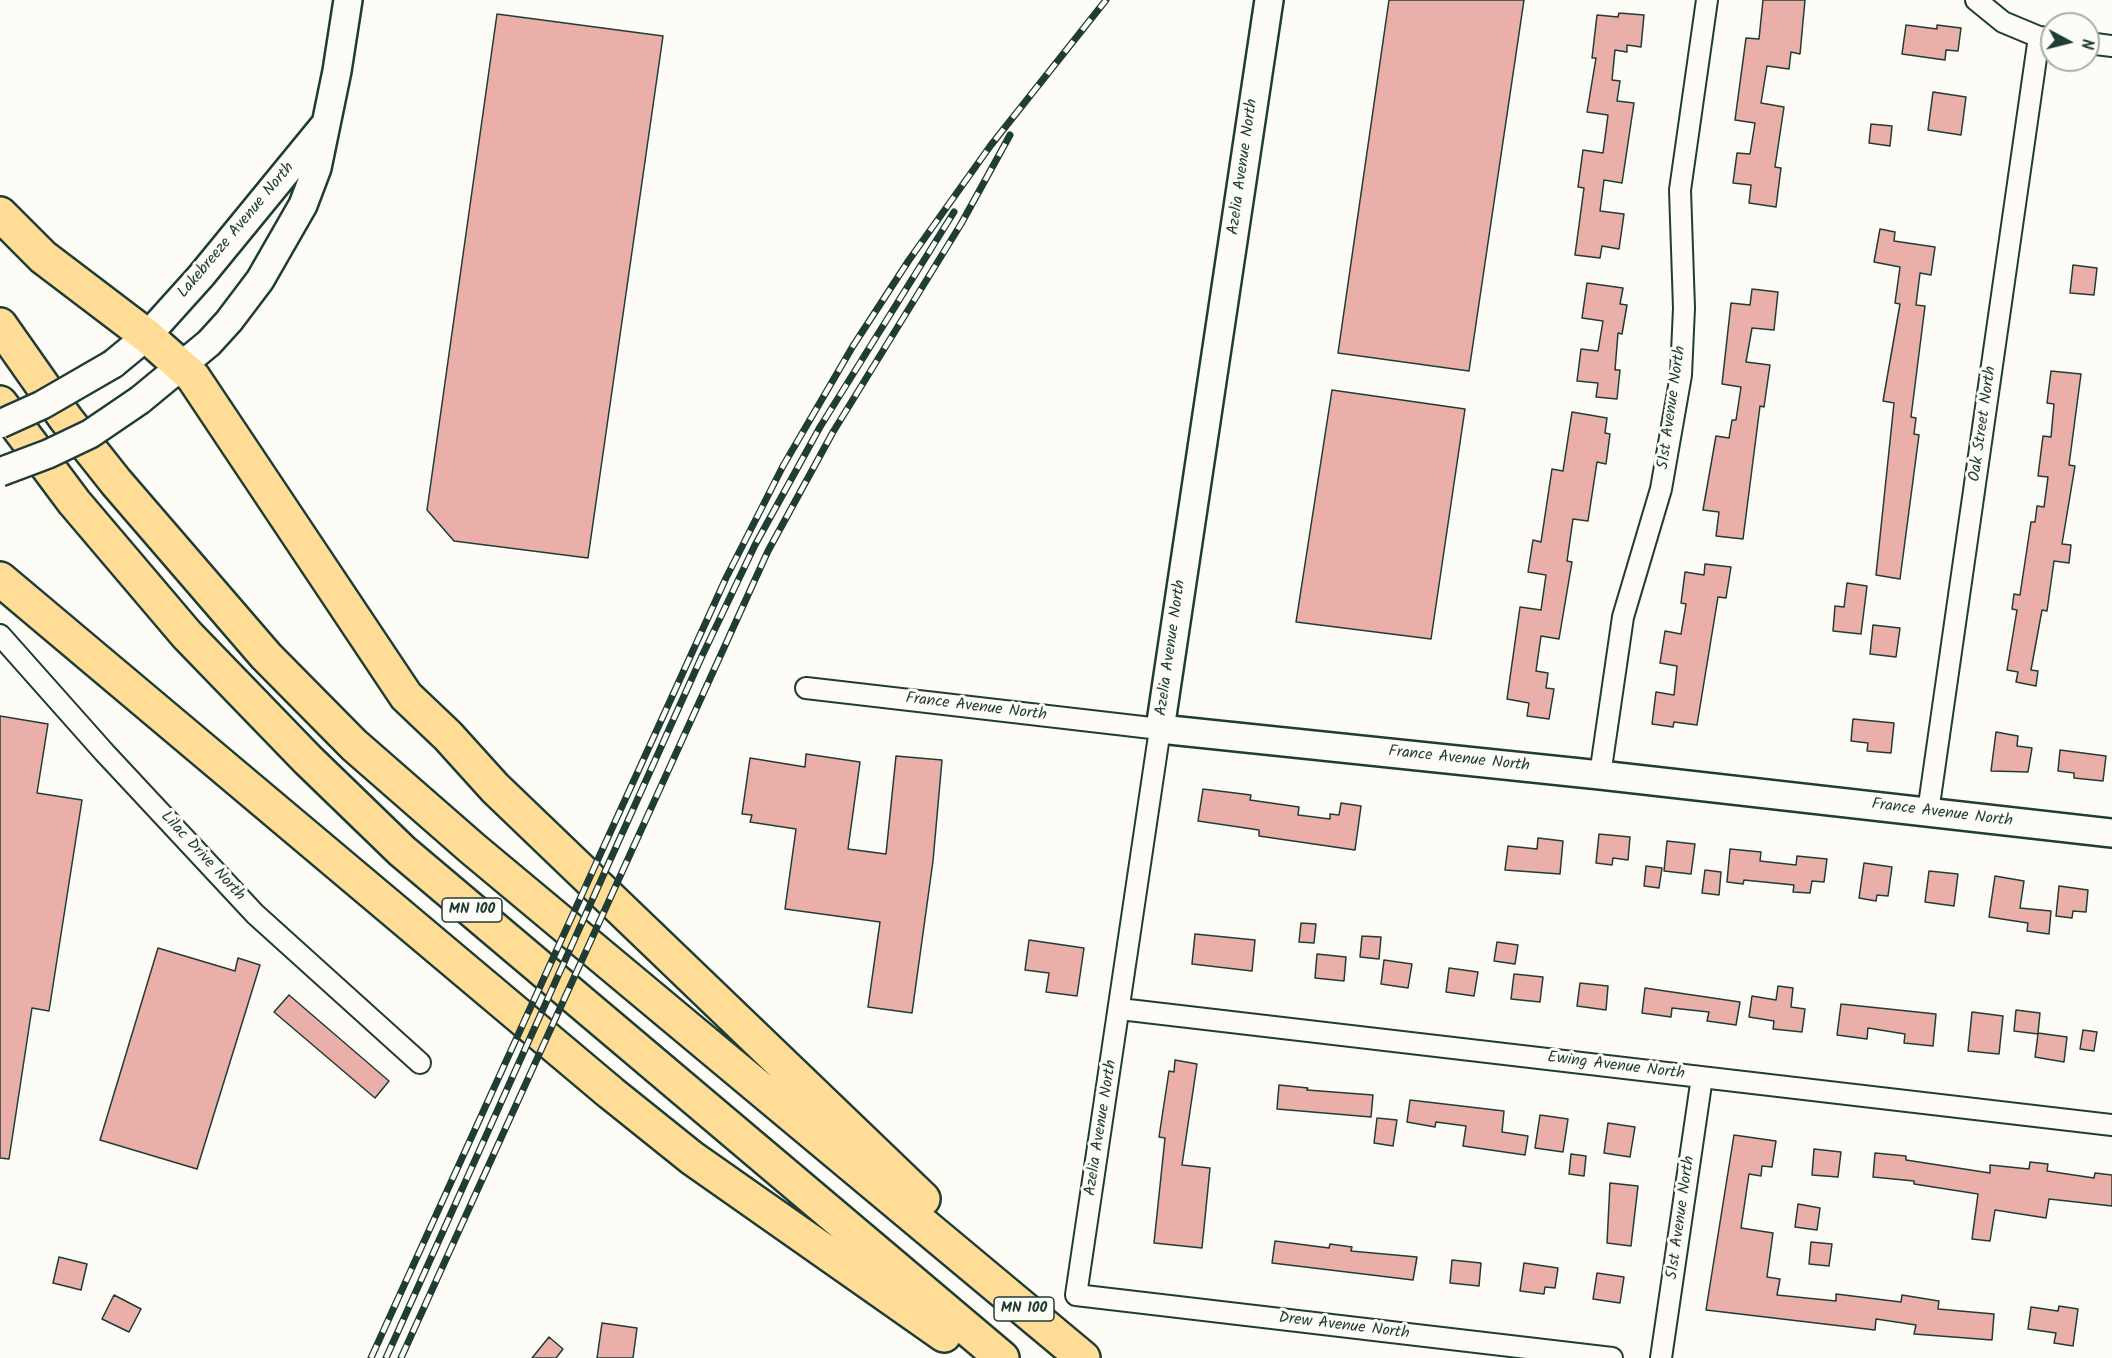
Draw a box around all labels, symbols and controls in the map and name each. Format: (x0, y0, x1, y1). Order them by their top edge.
north arrow (2040, 12, 2100, 72)
text: N (2073, 37, 2099, 51)
street label: Azelia Avenue North (1225, 98, 1263, 236)
street label: Lakebreeze Avenue North (175, 159, 299, 303)
street label: 51st Avenue North (1655, 345, 1691, 471)
street label: Oak Street North (1966, 365, 2002, 483)
street label: Azelia Avenue North (1153, 579, 1191, 717)
street label: France Avenue North (904, 690, 1048, 726)
street label: France Avenue North (1387, 743, 1531, 777)
street label: France Avenue North (1870, 796, 2014, 832)
street label: Lilac Drive North (156, 808, 248, 906)
road number: MN 100 (442, 898, 502, 922)
street label: Ewing Avenue North (1546, 1049, 1686, 1085)
street label: Azelia Avenue North (1082, 1059, 1122, 1197)
street label: 51st Avenue North (1664, 1155, 1700, 1281)
road number: MN 100 (994, 1297, 1054, 1321)
street label: Drew Avenue North (1277, 1309, 1411, 1345)

